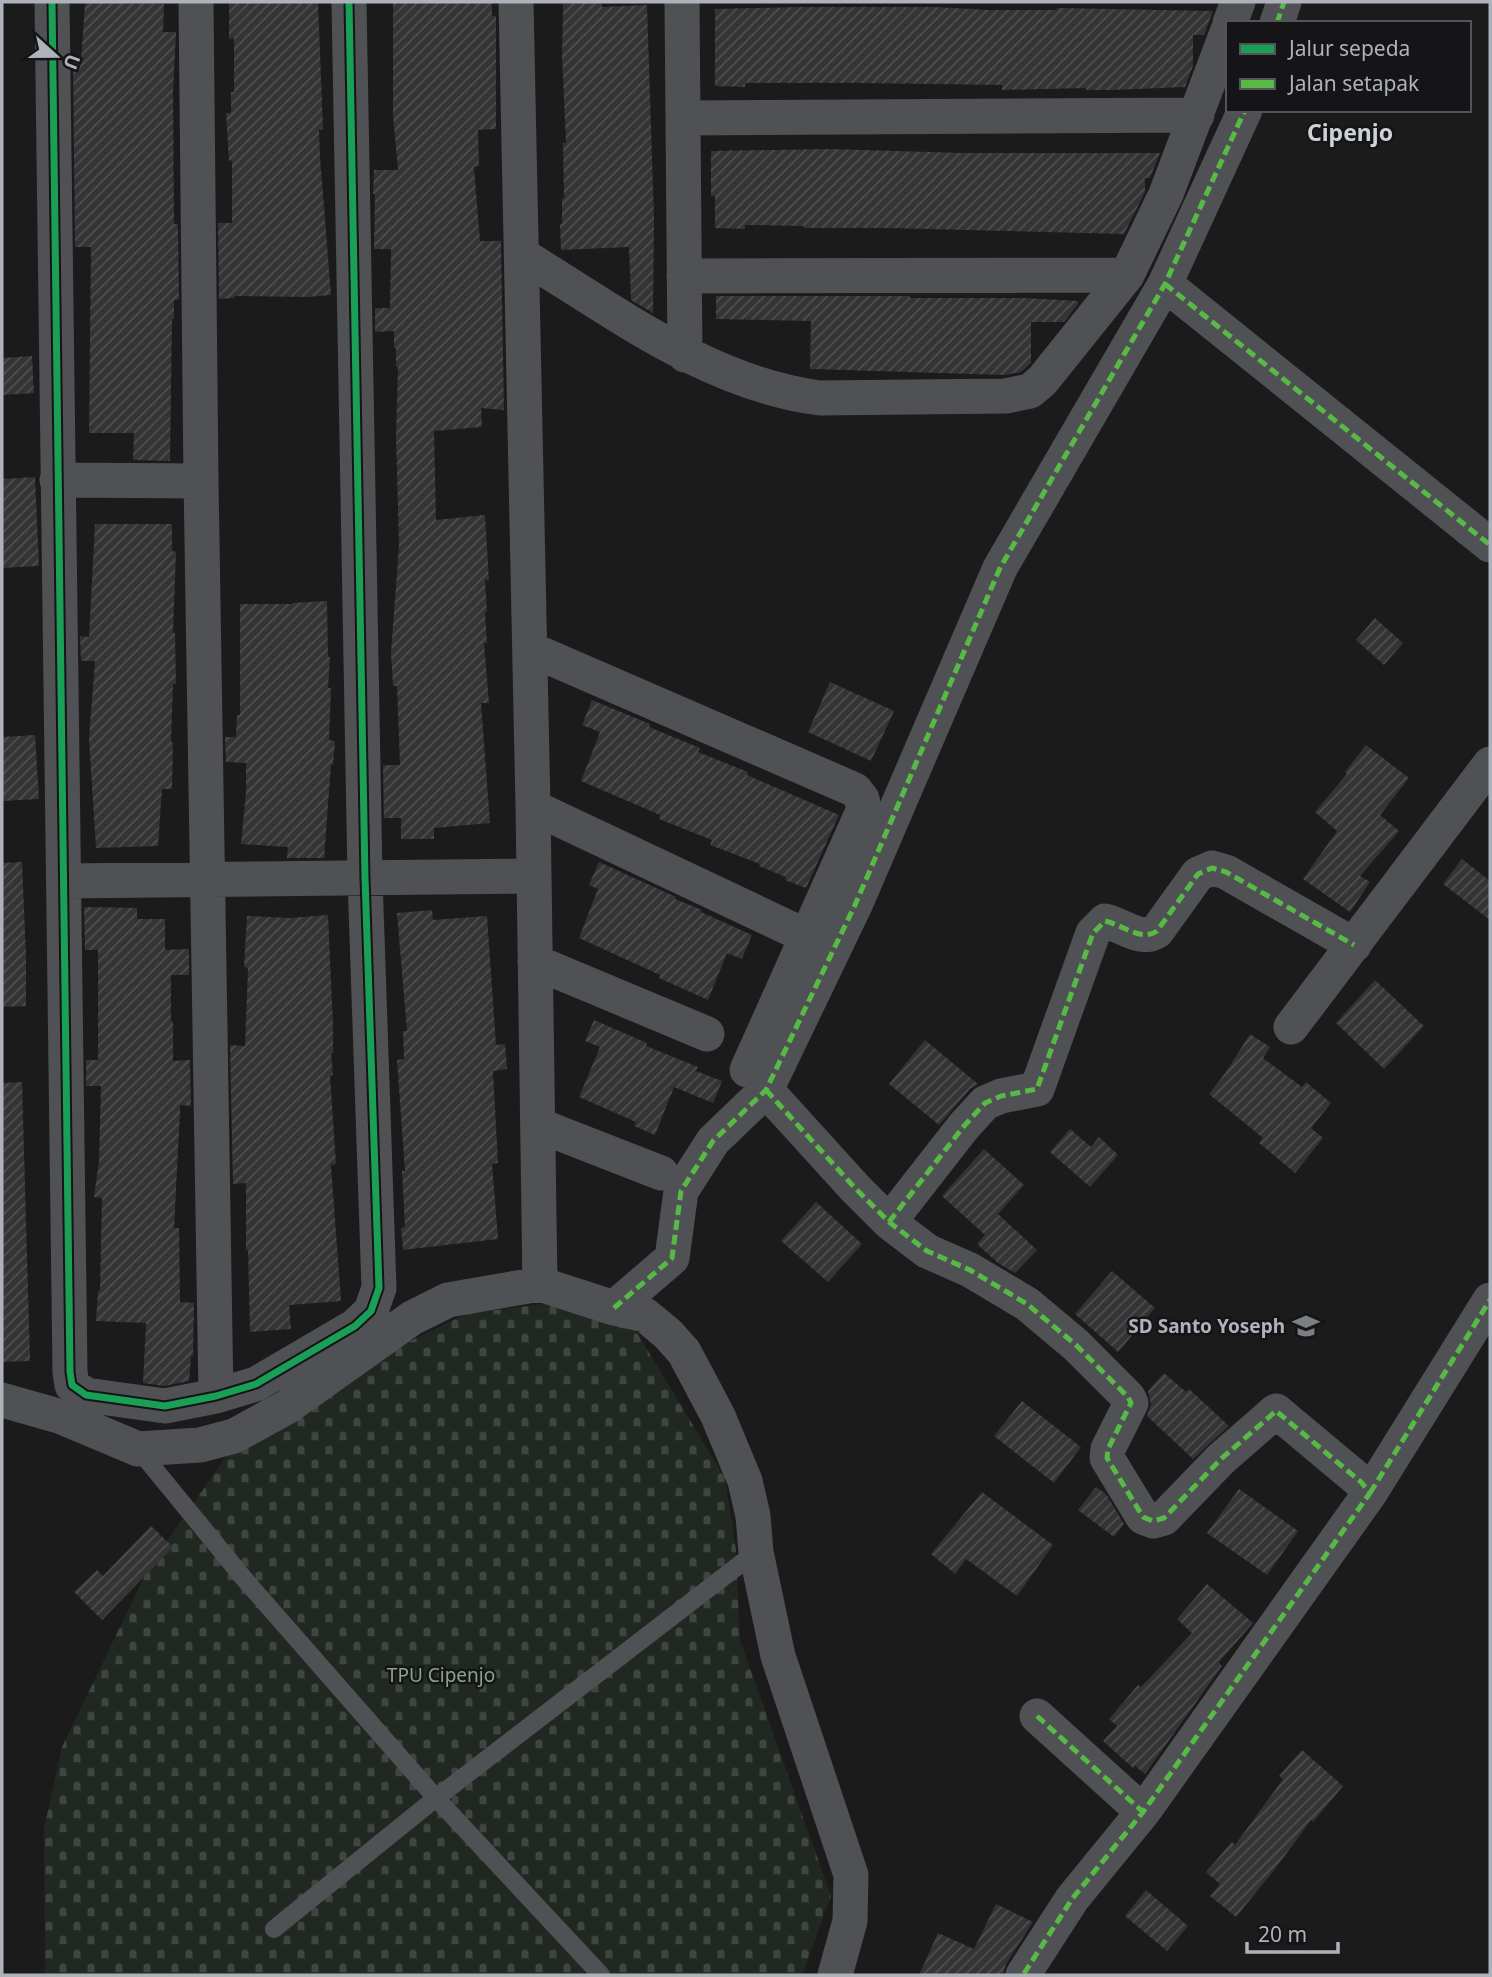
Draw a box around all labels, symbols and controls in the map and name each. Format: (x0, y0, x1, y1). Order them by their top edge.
north arrow (21, 21, 91, 91)
legend (1226, 21, 1471, 112)
text: Jalur sepeda (1287, 34, 1410, 62)
text: U (57, 51, 87, 73)
text: Jalan setapak (1287, 69, 1420, 97)
district label: Cipenjo (1307, 116, 1393, 148)
school or university icon: SD Santo Yoseph (1291, 1311, 1321, 1341)
place label: SD Santo Yoseph (1128, 1313, 1285, 1339)
park label: TPU Cipenjo (387, 1662, 495, 1688)
scale bar (1247, 1910, 1338, 1954)
text: 20 m (1258, 1920, 1307, 1948)

